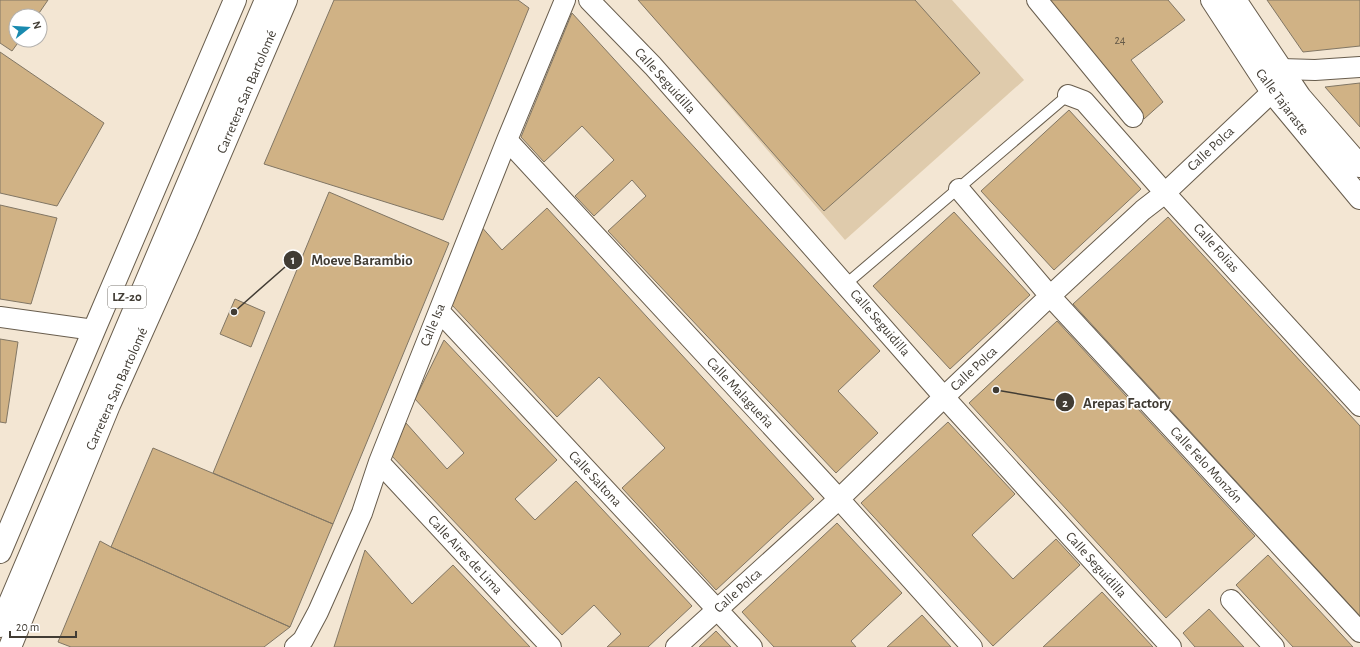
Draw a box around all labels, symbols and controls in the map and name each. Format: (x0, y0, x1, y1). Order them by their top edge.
north arrow (8, 8, 48, 48)
text: N (31, 20, 43, 30)
street label: Carretera San Bartolomé (215, 28, 279, 156)
house number: 24 (1114, 34, 1126, 46)
street label: Calle Seguidilla (632, 45, 698, 117)
street label: Calle Tajaraste (1253, 66, 1311, 138)
street label: Calle Polca (1185, 124, 1237, 174)
street label: Calle Folias (1191, 221, 1241, 275)
callout: Moeve Barambio (283, 246, 420, 273)
text: Moeve Barambio (311, 253, 413, 268)
text: 1 (291, 254, 295, 266)
road number: LZ-20 (108, 286, 146, 308)
street label: Calle Seguidilla (847, 287, 913, 359)
street label: Calle Isa (418, 301, 448, 348)
street label: Carretera San Bartolomé (84, 326, 150, 452)
street label: Calle Polca (948, 344, 1000, 394)
street label: Calle Malagueña (704, 355, 776, 431)
callout: Arepas Factory (1055, 389, 1179, 416)
text: Arepas Factory (1083, 396, 1171, 411)
text: 2 (1062, 397, 1068, 409)
street label: Calle Felo Monzón (1167, 424, 1245, 506)
street label: Calle Saltona (566, 448, 624, 510)
street label: Calle Aires de Lima (425, 513, 505, 598)
street label: Calle Seguidilla (1063, 529, 1129, 601)
street label: Calle Polca (712, 566, 765, 616)
scale bar (10, 613, 76, 639)
text: 20 m (16, 621, 39, 633)

